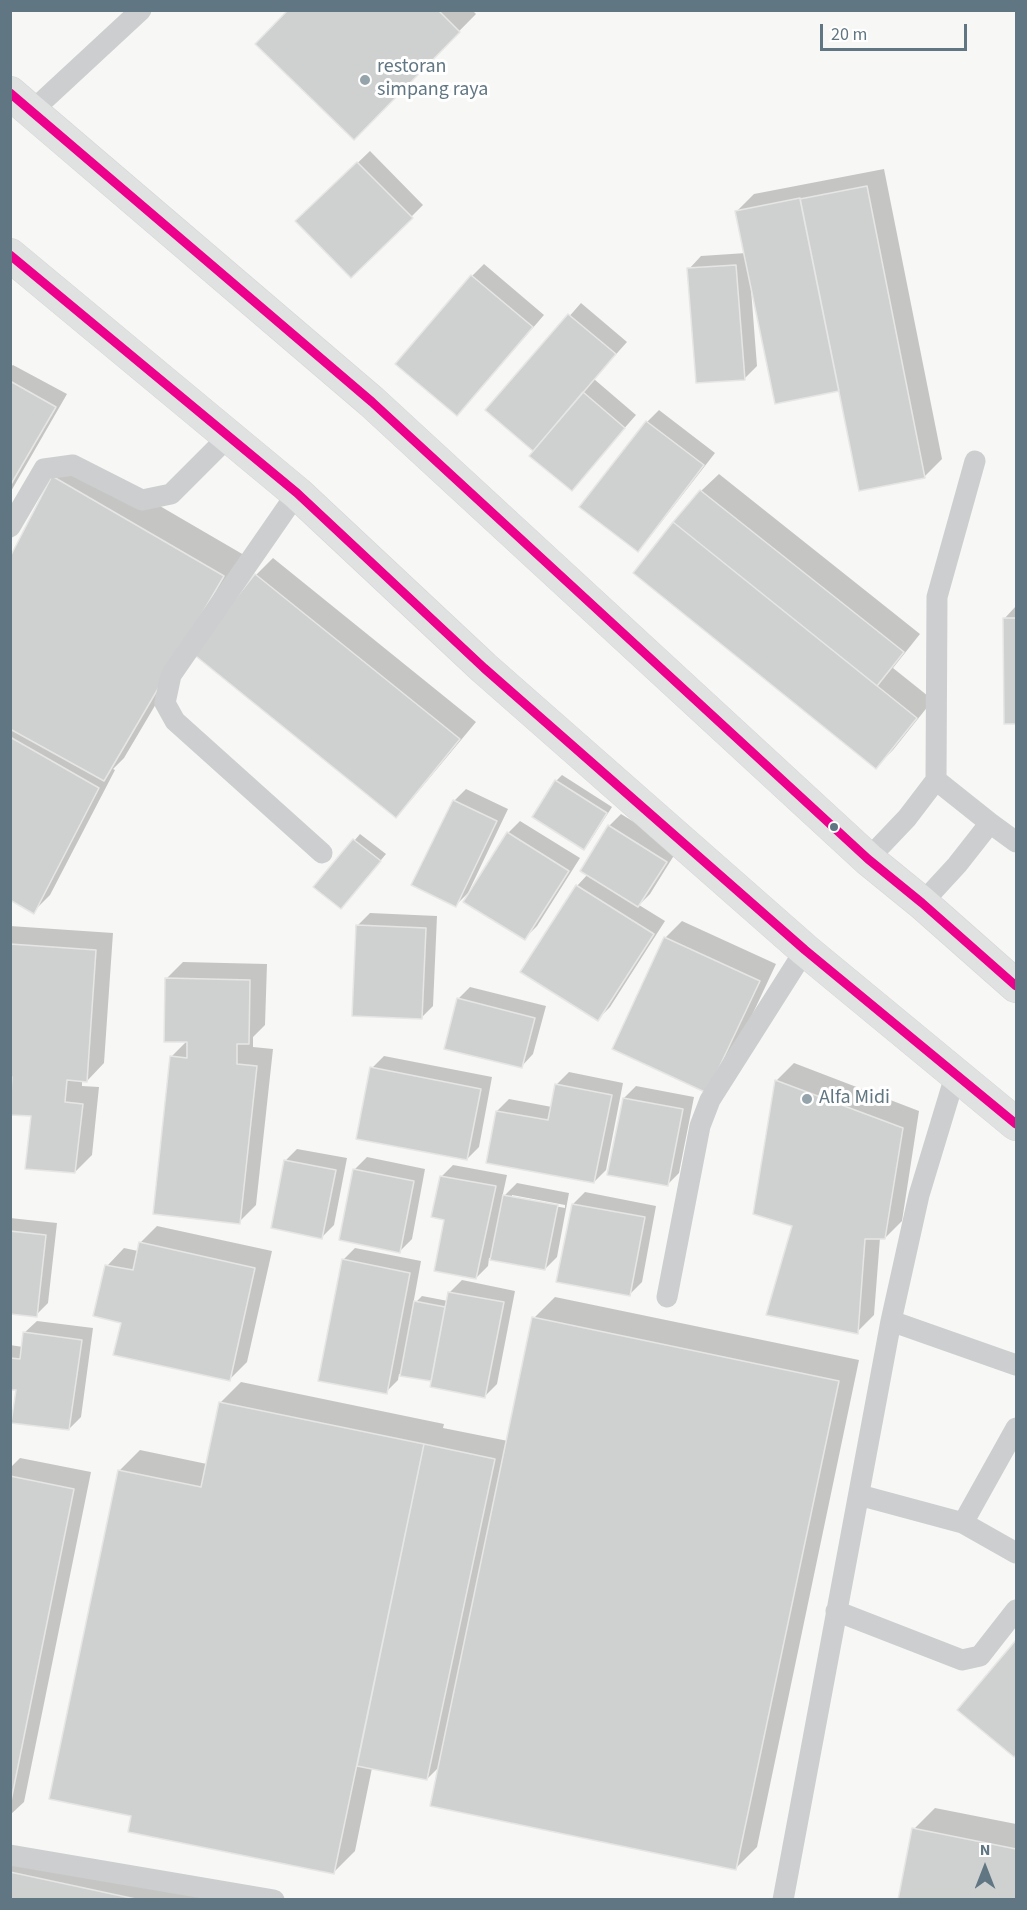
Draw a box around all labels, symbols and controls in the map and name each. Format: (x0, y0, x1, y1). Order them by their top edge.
scale bar (823, 12, 970, 50)
text: 20 m (831, 22, 867, 47)
place label: restoran simpang raya (377, 56, 488, 103)
marker: restoran simpang raya (358, 73, 372, 87)
unlabelled marker (828, 821, 840, 833)
place label: Alfa Midi (819, 1087, 890, 1111)
marker: Alfa Midi (800, 1092, 814, 1106)
north arrow (955, 1838, 1015, 1898)
text: N (980, 1839, 990, 1861)

